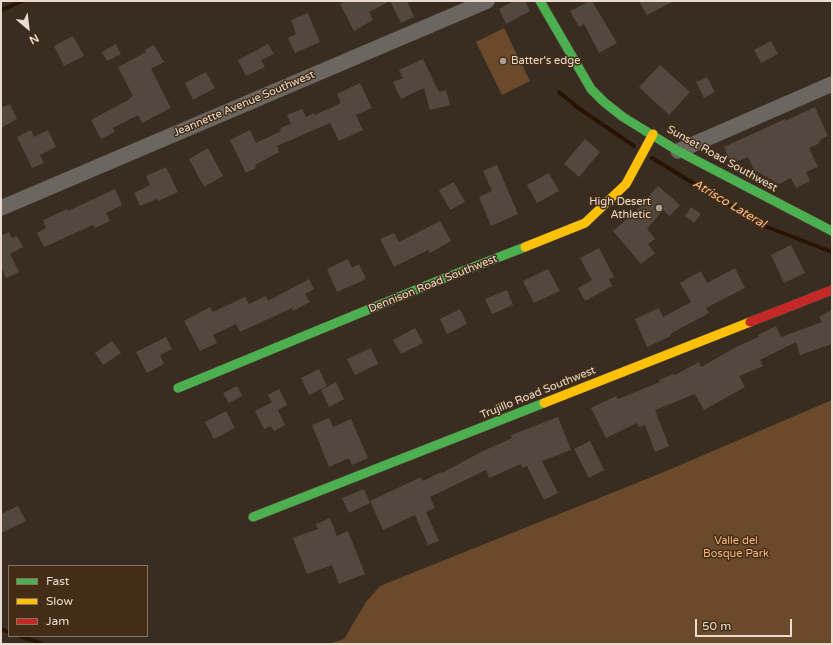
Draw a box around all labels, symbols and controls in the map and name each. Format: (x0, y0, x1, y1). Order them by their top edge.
north arrow (8, 8, 48, 48)
text: N (27, 31, 41, 47)
place label: Batter's edge (511, 54, 580, 68)
marker: Batter's edge (498, 56, 508, 66)
street label: Jeannette Avenue Southwest (171, 68, 317, 140)
street label: Sunset Road Southwest (664, 123, 780, 195)
water label: Atrisco Lateral (690, 177, 768, 231)
place label: High Desert Athletic (589, 195, 651, 221)
marker: High Desert Athletic (654, 203, 664, 213)
street label: Dennison Road Southwest (367, 252, 499, 316)
street label: Trujillo Road Southwest (478, 364, 598, 422)
park label: Valle del Bosque Park (703, 534, 769, 560)
legend (8, 565, 148, 637)
text: Fast (46, 574, 69, 588)
text: Slow (46, 594, 73, 608)
scale bar (697, 611, 794, 637)
text: Jam (46, 614, 69, 628)
text: 50 m (702, 619, 731, 633)

